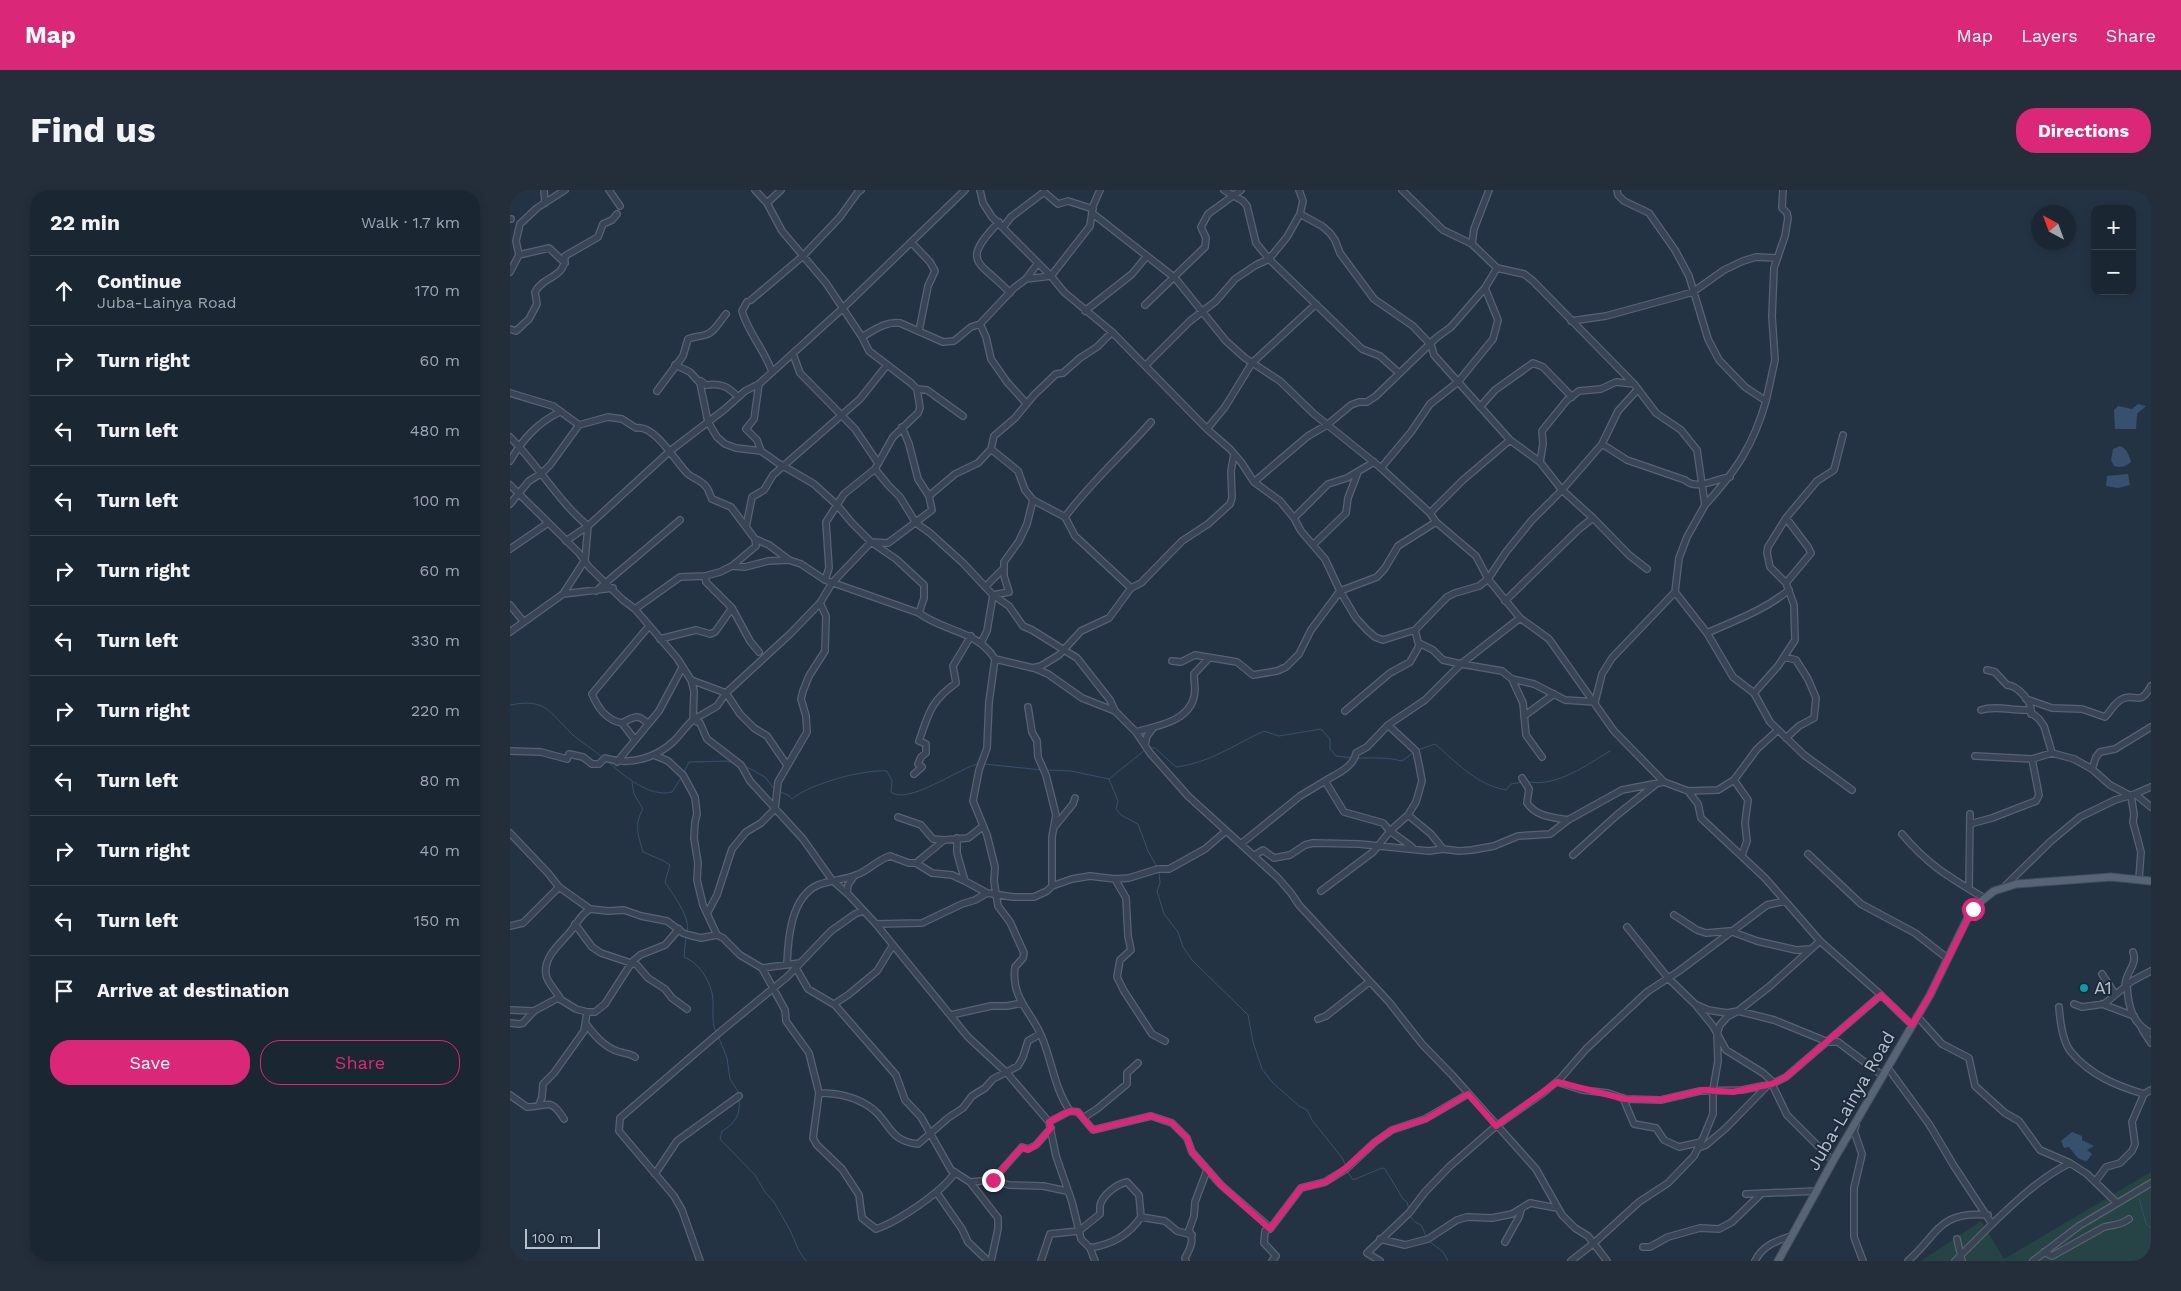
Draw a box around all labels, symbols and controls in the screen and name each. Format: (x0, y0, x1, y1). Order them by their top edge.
text: Map (25, 21, 76, 49)
text: Map (1956, 25, 1993, 46)
text: Layers (2021, 25, 2078, 46)
text: Share (2106, 25, 2156, 46)
button: Directions (2016, 108, 2151, 153)
text: Find us (30, 109, 156, 151)
north arrow (2031, 205, 2076, 250)
map controls (2091, 205, 2136, 295)
button: + (2091, 205, 2136, 250)
text: 22 min (50, 210, 120, 235)
text: Walk · 1.7 km (361, 213, 460, 232)
button: − (2091, 250, 2136, 295)
text: Continue (97, 270, 181, 293)
icon: ahead (50, 277, 78, 305)
text: 170 m (414, 281, 460, 300)
text: Juba-Lainya Road (97, 293, 237, 312)
icon: right (50, 347, 78, 375)
text: Turn right (97, 349, 190, 372)
text: 60 m (420, 351, 460, 370)
icon: left (50, 417, 78, 445)
text: Turn left (97, 419, 178, 442)
text: 480 m (410, 421, 460, 440)
icon: left (50, 487, 78, 515)
text: Turn left (97, 489, 178, 512)
text: 100 m (413, 491, 460, 510)
icon: right (50, 557, 78, 585)
text: Turn right (97, 559, 190, 582)
text: 60 m (420, 561, 460, 580)
icon: left (50, 627, 78, 655)
text: Turn left (97, 629, 178, 652)
text: 330 m (411, 631, 460, 650)
icon: right (50, 697, 78, 725)
text: Turn right (97, 699, 190, 722)
text: 220 m (411, 701, 460, 720)
icon: left (50, 767, 78, 795)
text: Turn left (97, 769, 178, 792)
text: 80 m (419, 771, 460, 790)
icon: right (50, 837, 78, 865)
text: Turn right (97, 839, 190, 862)
text: 40 m (420, 841, 460, 860)
route start (1962, 898, 1985, 921)
icon: left (50, 907, 78, 935)
text: Turn left (97, 909, 178, 932)
text: 150 m (414, 911, 460, 930)
icon: arrive (50, 977, 78, 1005)
place label: A1 (2094, 977, 2112, 998)
text: Arrive at destination (97, 979, 289, 1002)
marker: A1 (2078, 982, 2090, 994)
street label: Juba-Lainya Road (1802, 1028, 1899, 1174)
button: Save (50, 1040, 250, 1085)
button: Share (260, 1040, 460, 1085)
route end (982, 1169, 1005, 1192)
scale bar (525, 1226, 600, 1249)
text: 100 m (532, 1230, 573, 1246)

